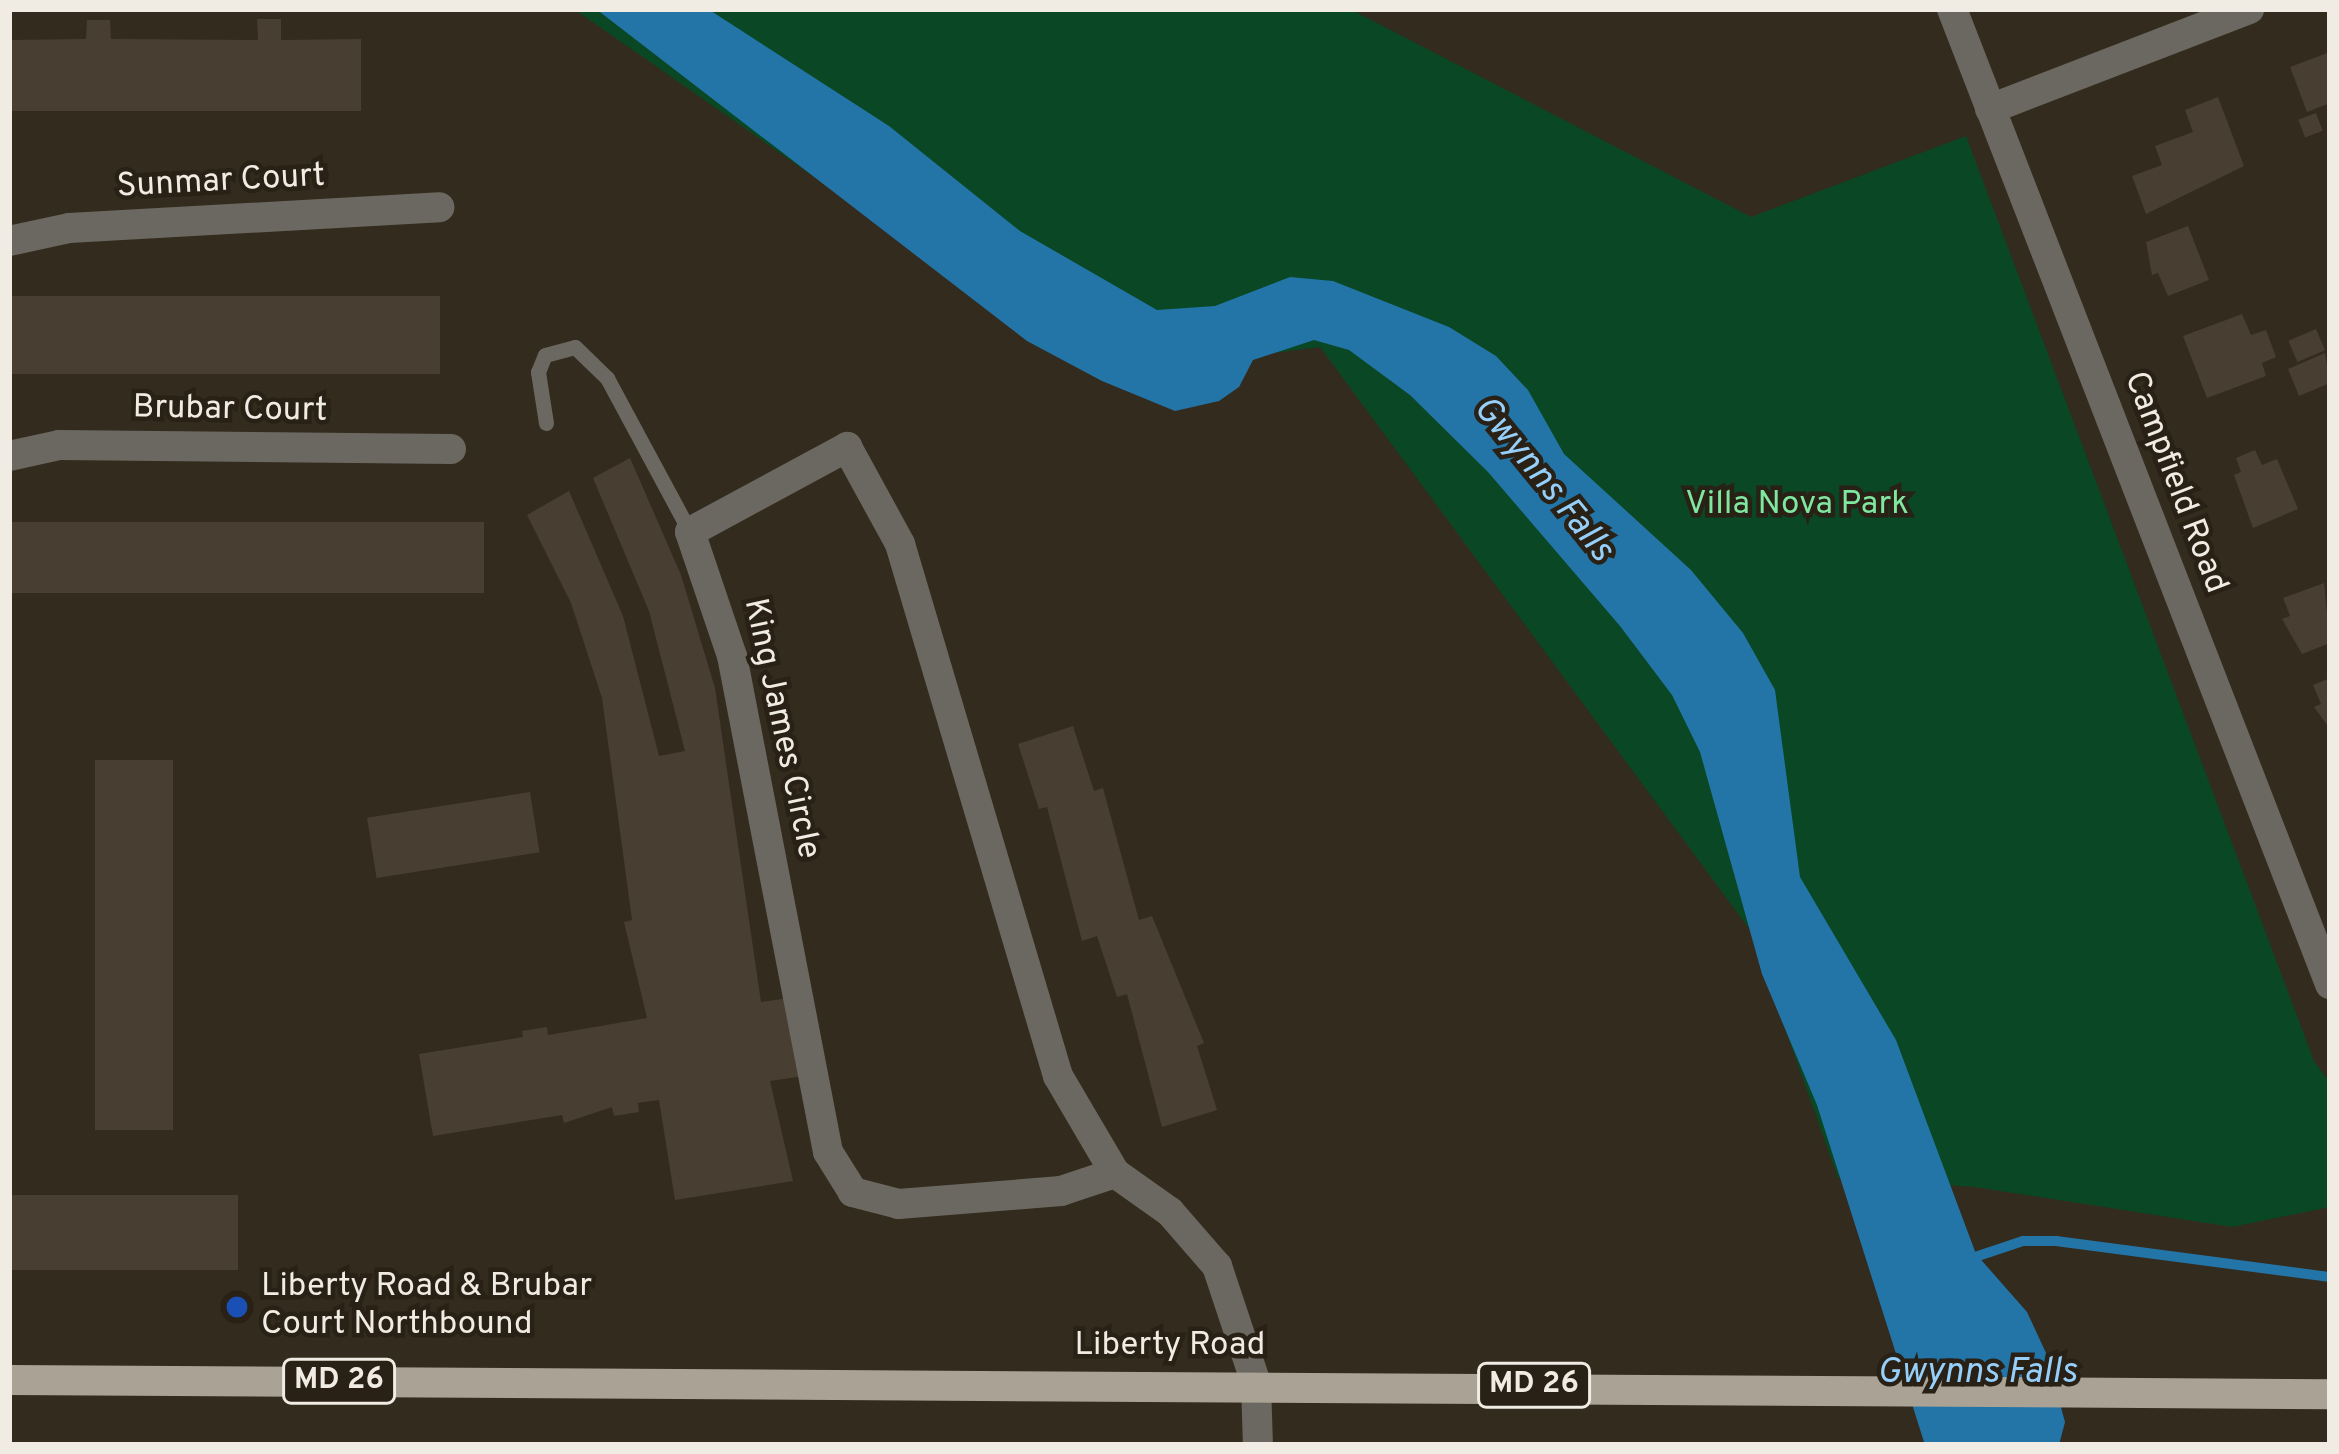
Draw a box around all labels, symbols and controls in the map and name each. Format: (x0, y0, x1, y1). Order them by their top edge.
street label: Sunmar Court (116, 158, 326, 208)
street label: Campfield Road (2114, 367, 2234, 599)
water label: Gwynns Falls (1462, 389, 1622, 571)
street label: Brubar Court (132, 390, 328, 432)
park label: Villa Nova Park (1685, 486, 1909, 526)
street label: King James Circle (733, 595, 827, 863)
place label: Liberty Road & Brubar Court Northbound (261, 1268, 592, 1346)
marker: Liberty Road & Brubar Court Northbound (224, 1294, 250, 1320)
street label: Liberty Road (1075, 1327, 1265, 1367)
water label: Gwynns Falls (1877, 1352, 2077, 1396)
road number: MD 26 (282, 1357, 396, 1405)
road number: MD 26 (1477, 1361, 1591, 1409)

